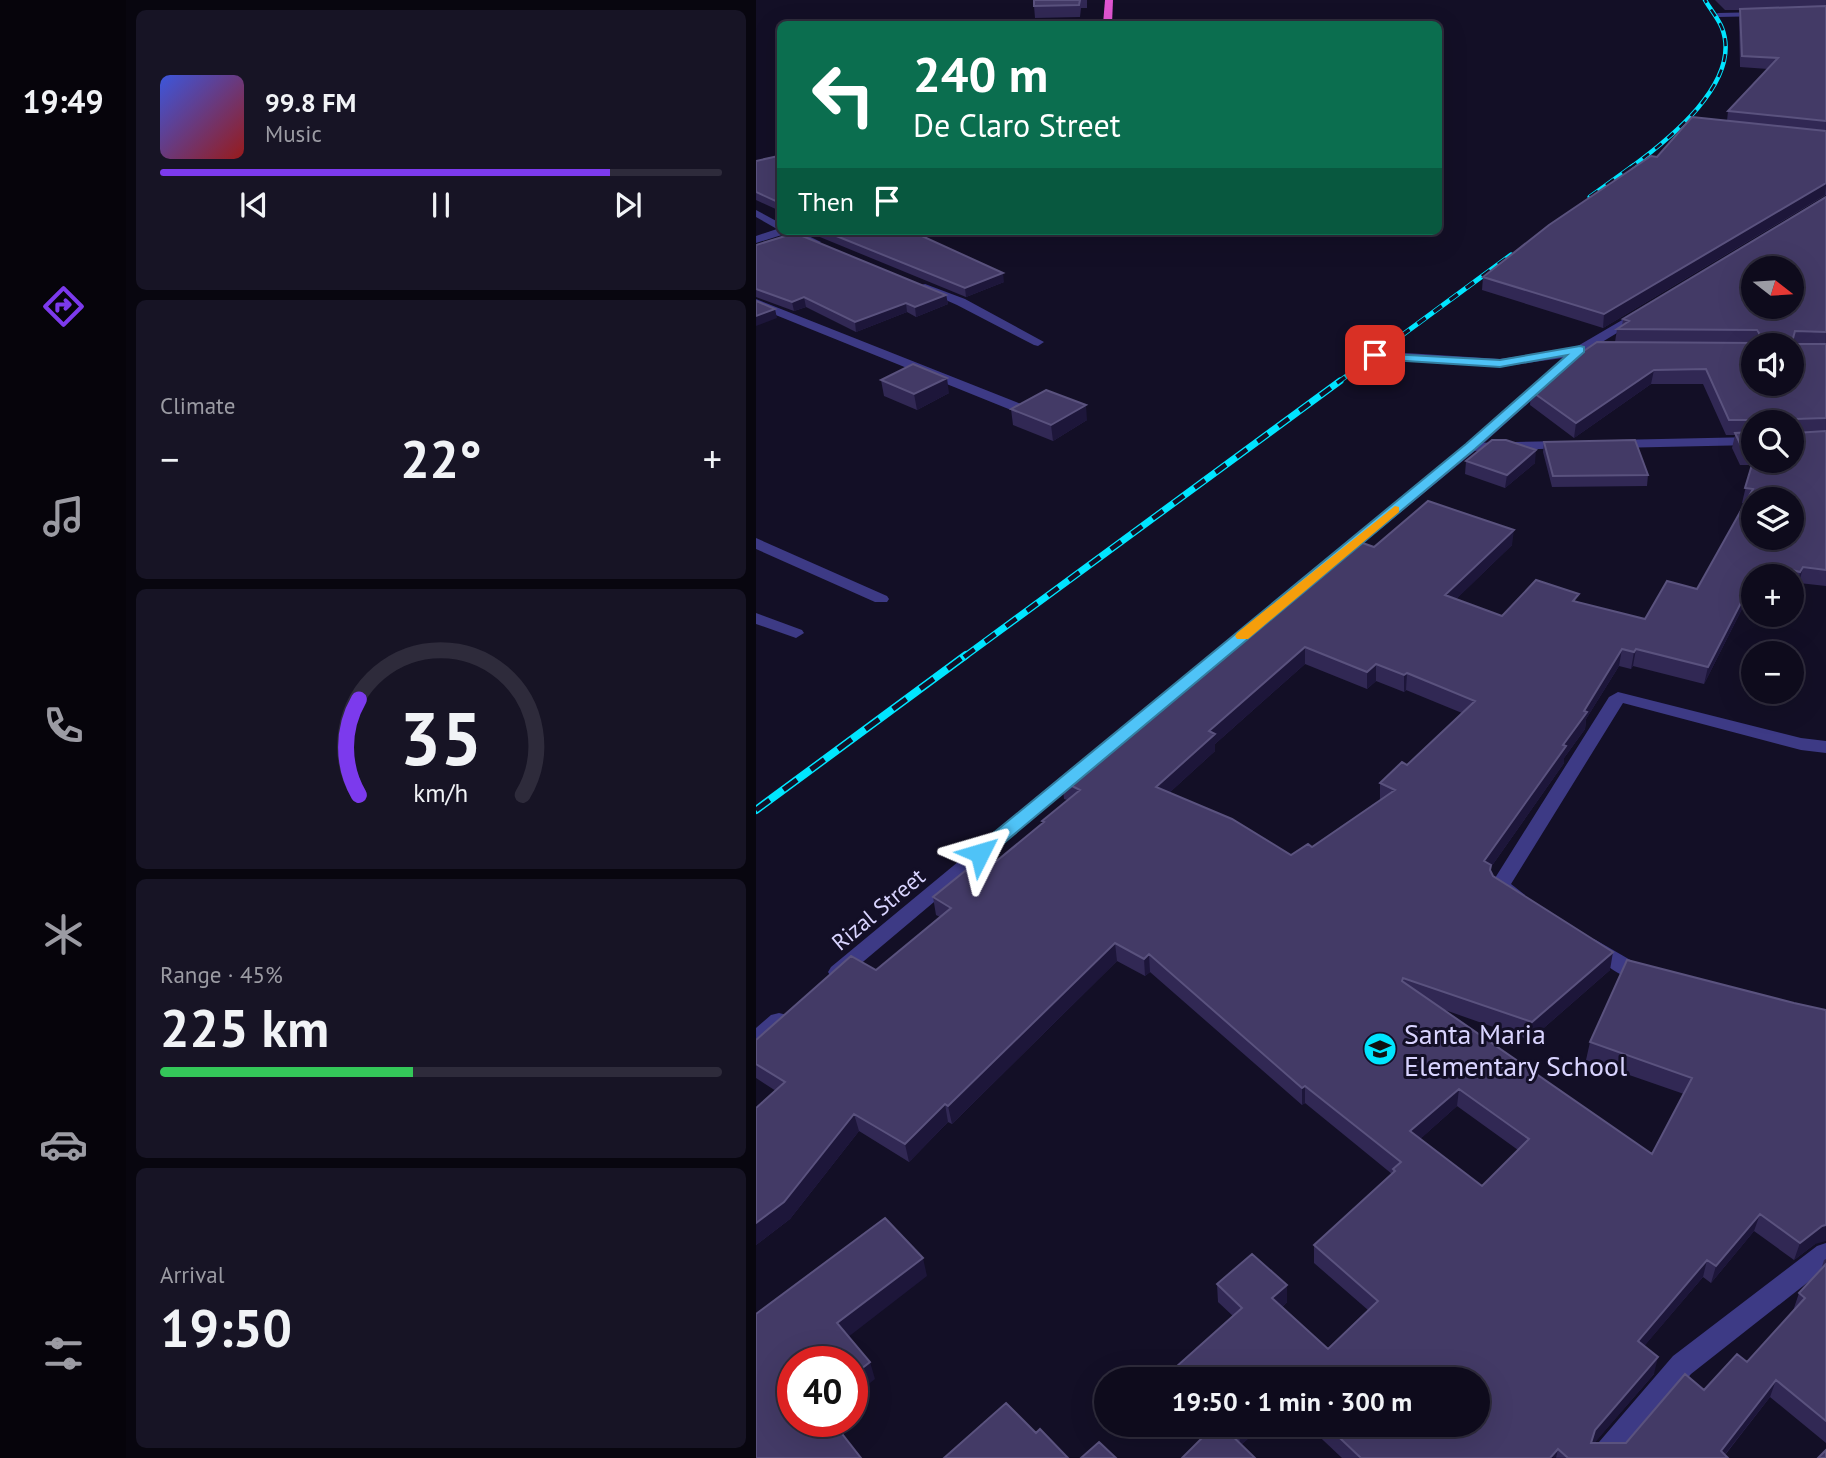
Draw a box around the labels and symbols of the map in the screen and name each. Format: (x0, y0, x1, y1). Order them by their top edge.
north arrow (1741, 256, 1804, 318)
pin (1345, 325, 1405, 385)
position arrow (943, 816, 1017, 890)
street label: Rizal Street (825, 861, 931, 956)
place label: Santa Maria Elementary School (1404, 1015, 1627, 1084)
school or university icon: Santa Maria Elementary School (1361, 1030, 1399, 1068)
speed limit sign: 40 (777, 1346, 868, 1437)

